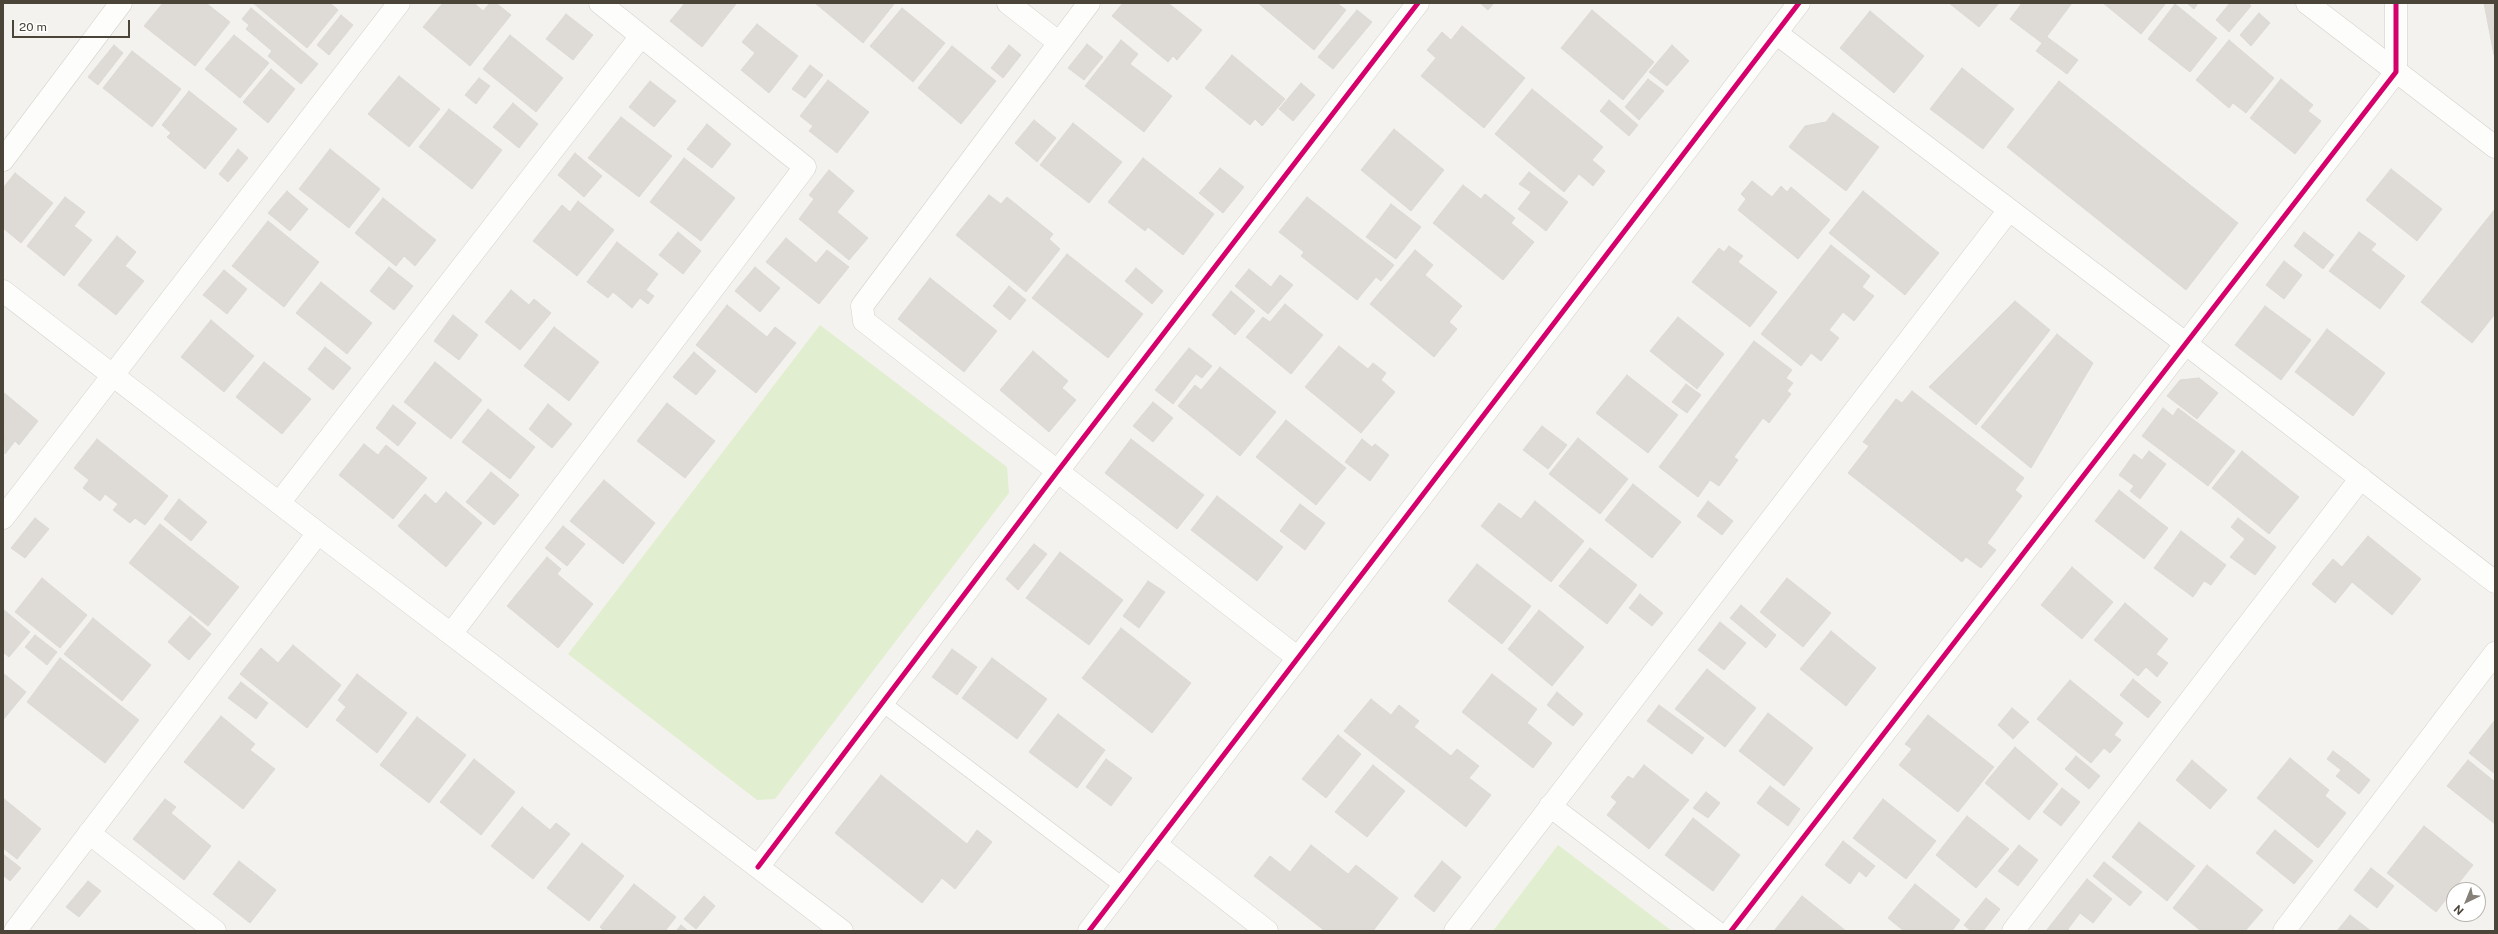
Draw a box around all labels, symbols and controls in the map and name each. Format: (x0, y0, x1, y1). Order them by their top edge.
scale bar (14, 12, 132, 38)
text: 20 m (19, 20, 47, 34)
north arrow (2446, 882, 2486, 922)
text: N (2451, 903, 2466, 917)

